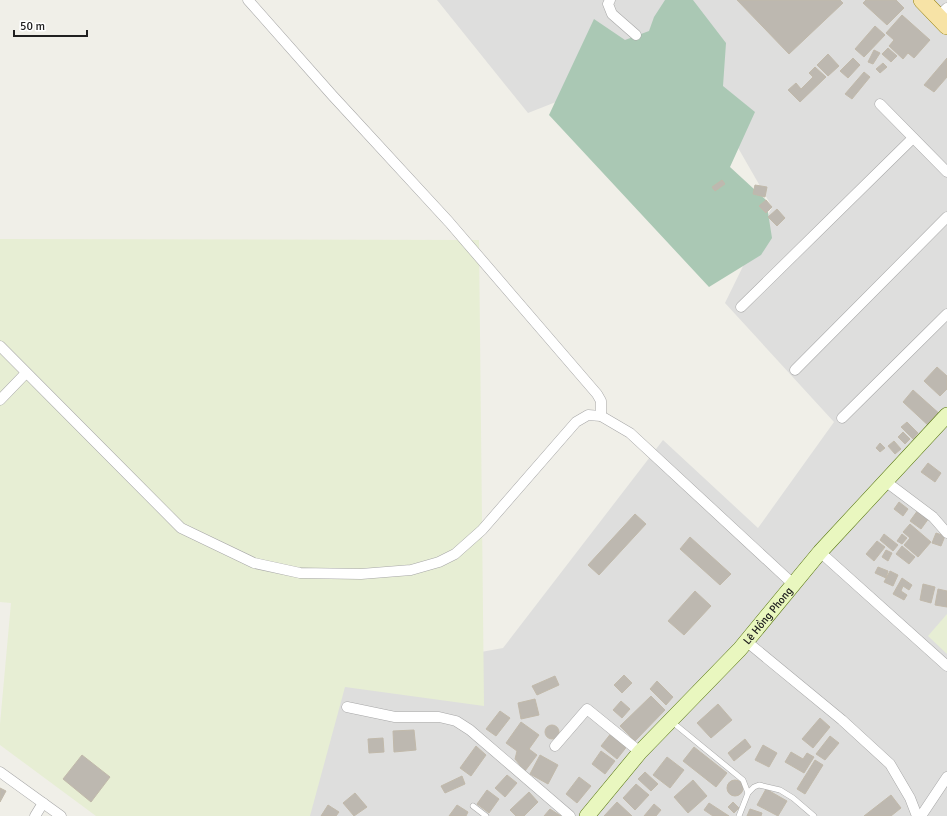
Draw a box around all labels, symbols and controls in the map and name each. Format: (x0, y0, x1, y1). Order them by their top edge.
scale bar (14, 12, 87, 38)
text: 50 m (20, 19, 45, 34)
street label: Lê Hồng Phong (740, 584, 796, 647)

